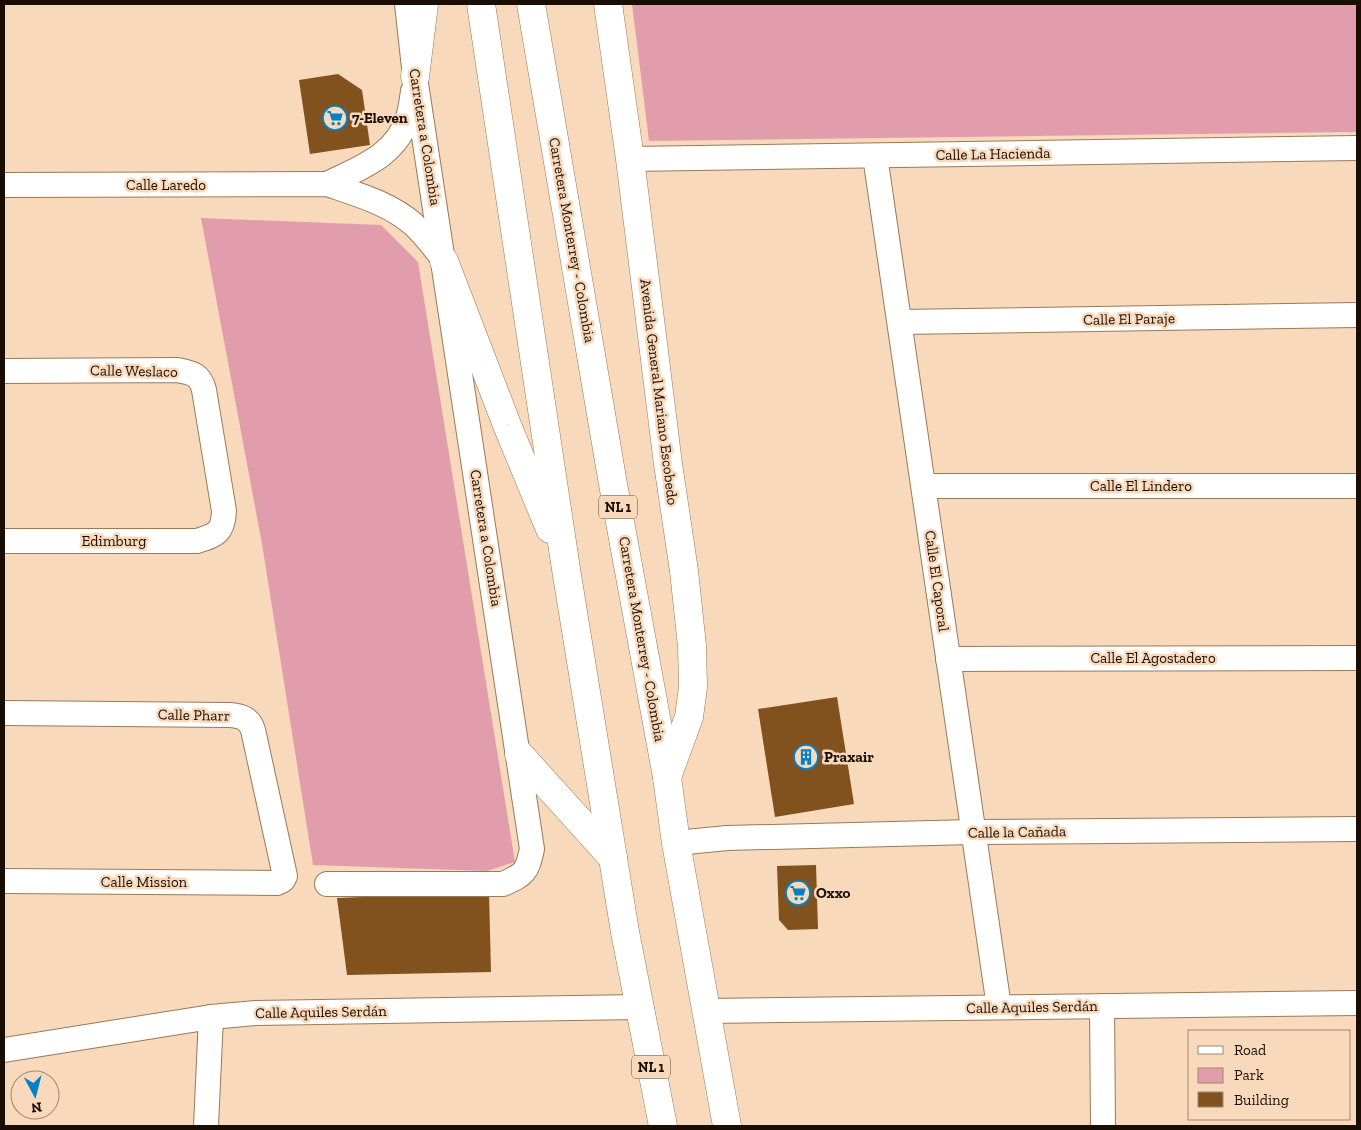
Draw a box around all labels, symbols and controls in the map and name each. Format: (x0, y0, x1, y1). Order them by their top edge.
street label: Carretera a Colombia (405, 67, 445, 207)
supermarket icon: 7-Eleven (322, 105, 348, 131)
place label: 7-Eleven (352, 109, 408, 127)
street label: Carretera Monterrey - Colombia (545, 136, 599, 344)
street label: Calle La Hacienda (935, 144, 1051, 164)
street label: Calle Laredo (126, 176, 206, 194)
street label: Avenida General Mariano Escobedo (636, 278, 682, 507)
street label: Calle El Paraje (1083, 309, 1175, 329)
street label: Calle Weslaco (90, 361, 178, 381)
street label: Carretera a Colombia (466, 468, 506, 608)
street label: Calle El Lindero (1090, 477, 1192, 495)
road number: NL 1 (599, 496, 637, 518)
street label: Calle El Caporal (921, 529, 953, 633)
street label: Edimburg (81, 532, 147, 550)
street label: Carretera Monterrey - Colombia (615, 535, 669, 743)
street label: Calle El Agostadero (1090, 649, 1216, 667)
street label: Calle Pharr (158, 705, 230, 725)
building icon: Praxair (793, 744, 819, 770)
place label: Praxair (824, 748, 874, 766)
street label: Calle la Cañada (968, 822, 1066, 842)
street label: Calle Mission (101, 873, 188, 891)
supermarket icon: Oxxo (785, 880, 811, 906)
place label: Oxxo (816, 884, 851, 902)
street label: Calle Aquiles Serdán (966, 997, 1098, 1017)
street label: Calle Aquiles Serdán (255, 1002, 387, 1022)
legend (1188, 1030, 1351, 1120)
text: Road (1234, 1041, 1267, 1059)
road number: NL 1 (632, 1056, 670, 1078)
text: Park (1234, 1066, 1264, 1084)
north arrow (10, 1070, 60, 1120)
text: Building (1234, 1091, 1289, 1109)
text: N (30, 1098, 43, 1117)

